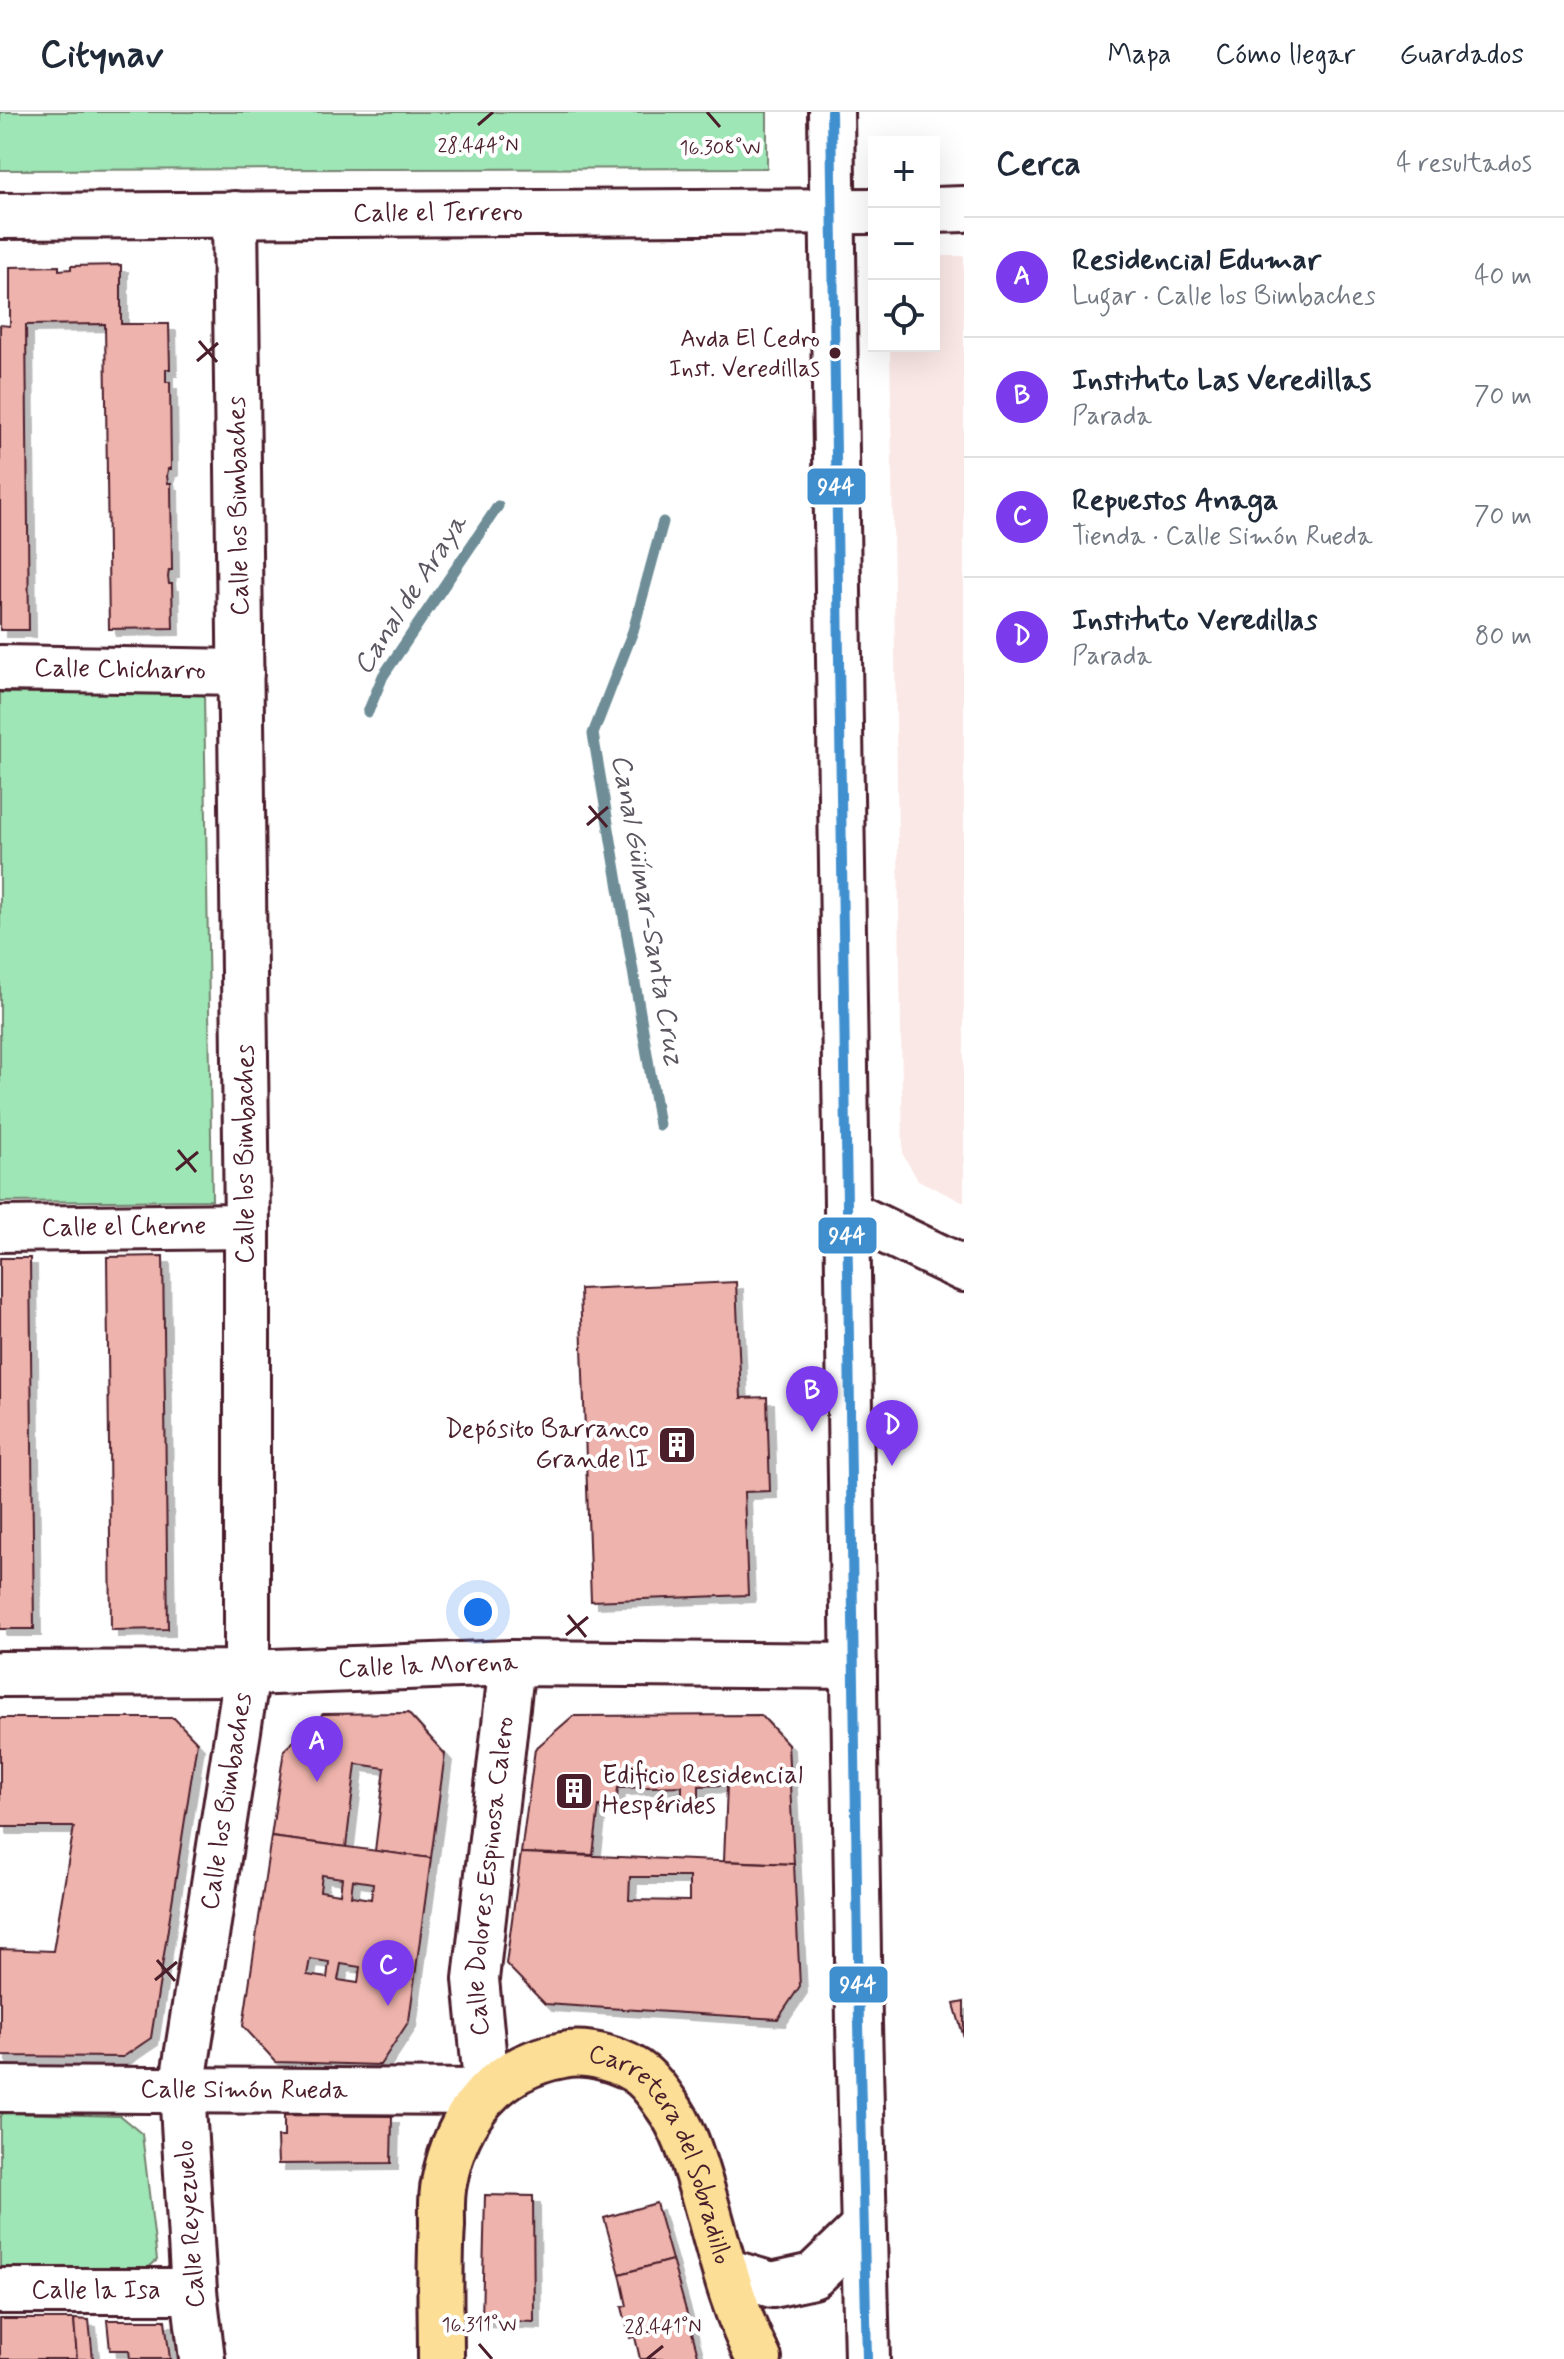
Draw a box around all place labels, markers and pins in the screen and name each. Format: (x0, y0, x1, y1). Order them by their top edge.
place label: Avda El Cedro Inst. Veredillas (669, 324, 820, 385)
marker: Avda El Cedro Inst. Veredillas (827, 345, 843, 361)
pin: B (786, 1366, 838, 1432)
pin: D (866, 1400, 918, 1466)
place label: Depósito Barranco Grande II (445, 1413, 649, 1477)
building icon: Depósito Barranco Grande II (656, 1424, 698, 1466)
pin: A (291, 1716, 343, 1782)
place label: Edificio Residencial Hespérides (602, 1759, 803, 1823)
building icon: Edificio Residencial Hespérides (553, 1770, 595, 1812)
pin: C (362, 1940, 414, 2006)

